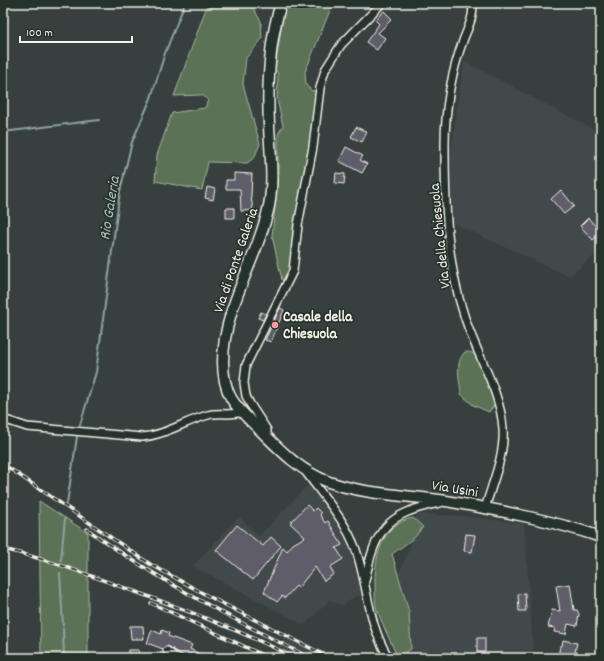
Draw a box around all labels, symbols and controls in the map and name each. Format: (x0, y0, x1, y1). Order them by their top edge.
scale bar (20, 18, 132, 44)
text: 100 m (26, 25, 53, 42)
water label: Rio Galeria (94, 173, 127, 242)
street label: Via della Chiesuola (424, 181, 457, 289)
street label: Via di Ponte Galeria (209, 204, 265, 316)
place label: Casale della Chiesuola (283, 307, 353, 346)
marker: Casale della Chiesuola (270, 320, 280, 330)
street label: Via Usini (430, 475, 480, 505)

